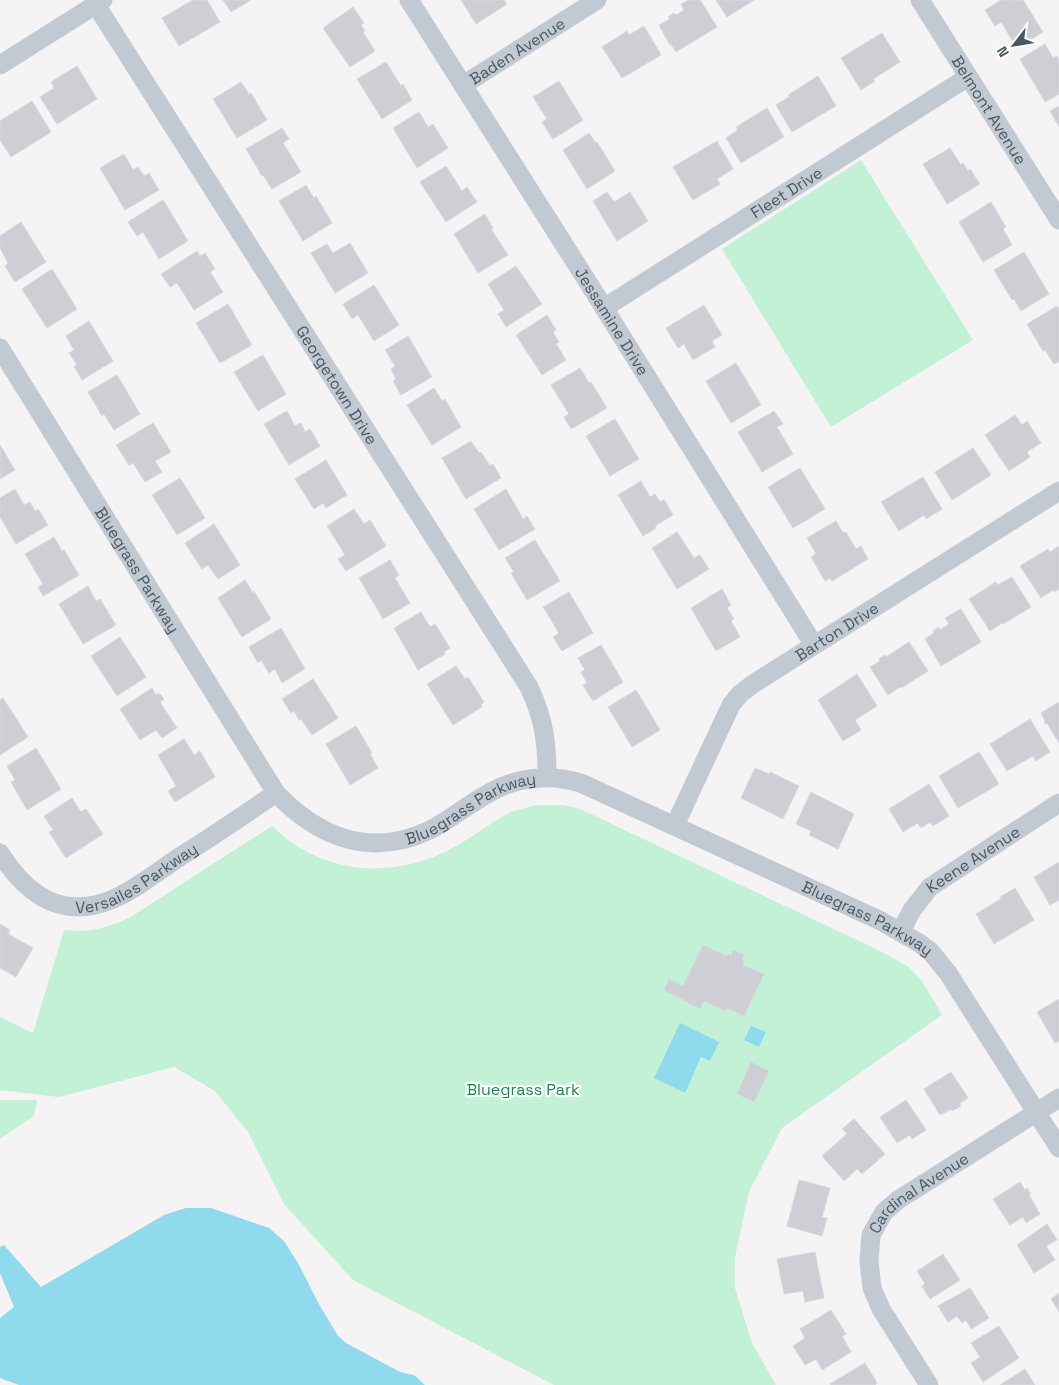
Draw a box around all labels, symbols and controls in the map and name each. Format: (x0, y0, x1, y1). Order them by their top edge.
street label: Baden Avenue (465, 13, 569, 89)
north arrow (989, 20, 1039, 70)
text: N (993, 43, 1013, 60)
street label: Belmont Avenue (947, 52, 1031, 169)
street label: Fleet Drive (747, 162, 827, 223)
street label: Jessamine Drive (570, 263, 654, 380)
street label: Georgetown Drive (291, 322, 382, 449)
street label: Bluegrass Parkway (90, 503, 184, 637)
street label: Barton Drive (791, 597, 883, 666)
street label: Bluegrass Parkway (403, 768, 537, 850)
street label: Keene Avenue (922, 821, 1024, 898)
street label: Versailes Parkway (75, 838, 202, 918)
street label: Bluegrass Parkway (798, 876, 937, 961)
park label: Bluegrass Park (466, 1079, 580, 1100)
street label: Cardinal Avenue (864, 1148, 973, 1237)

